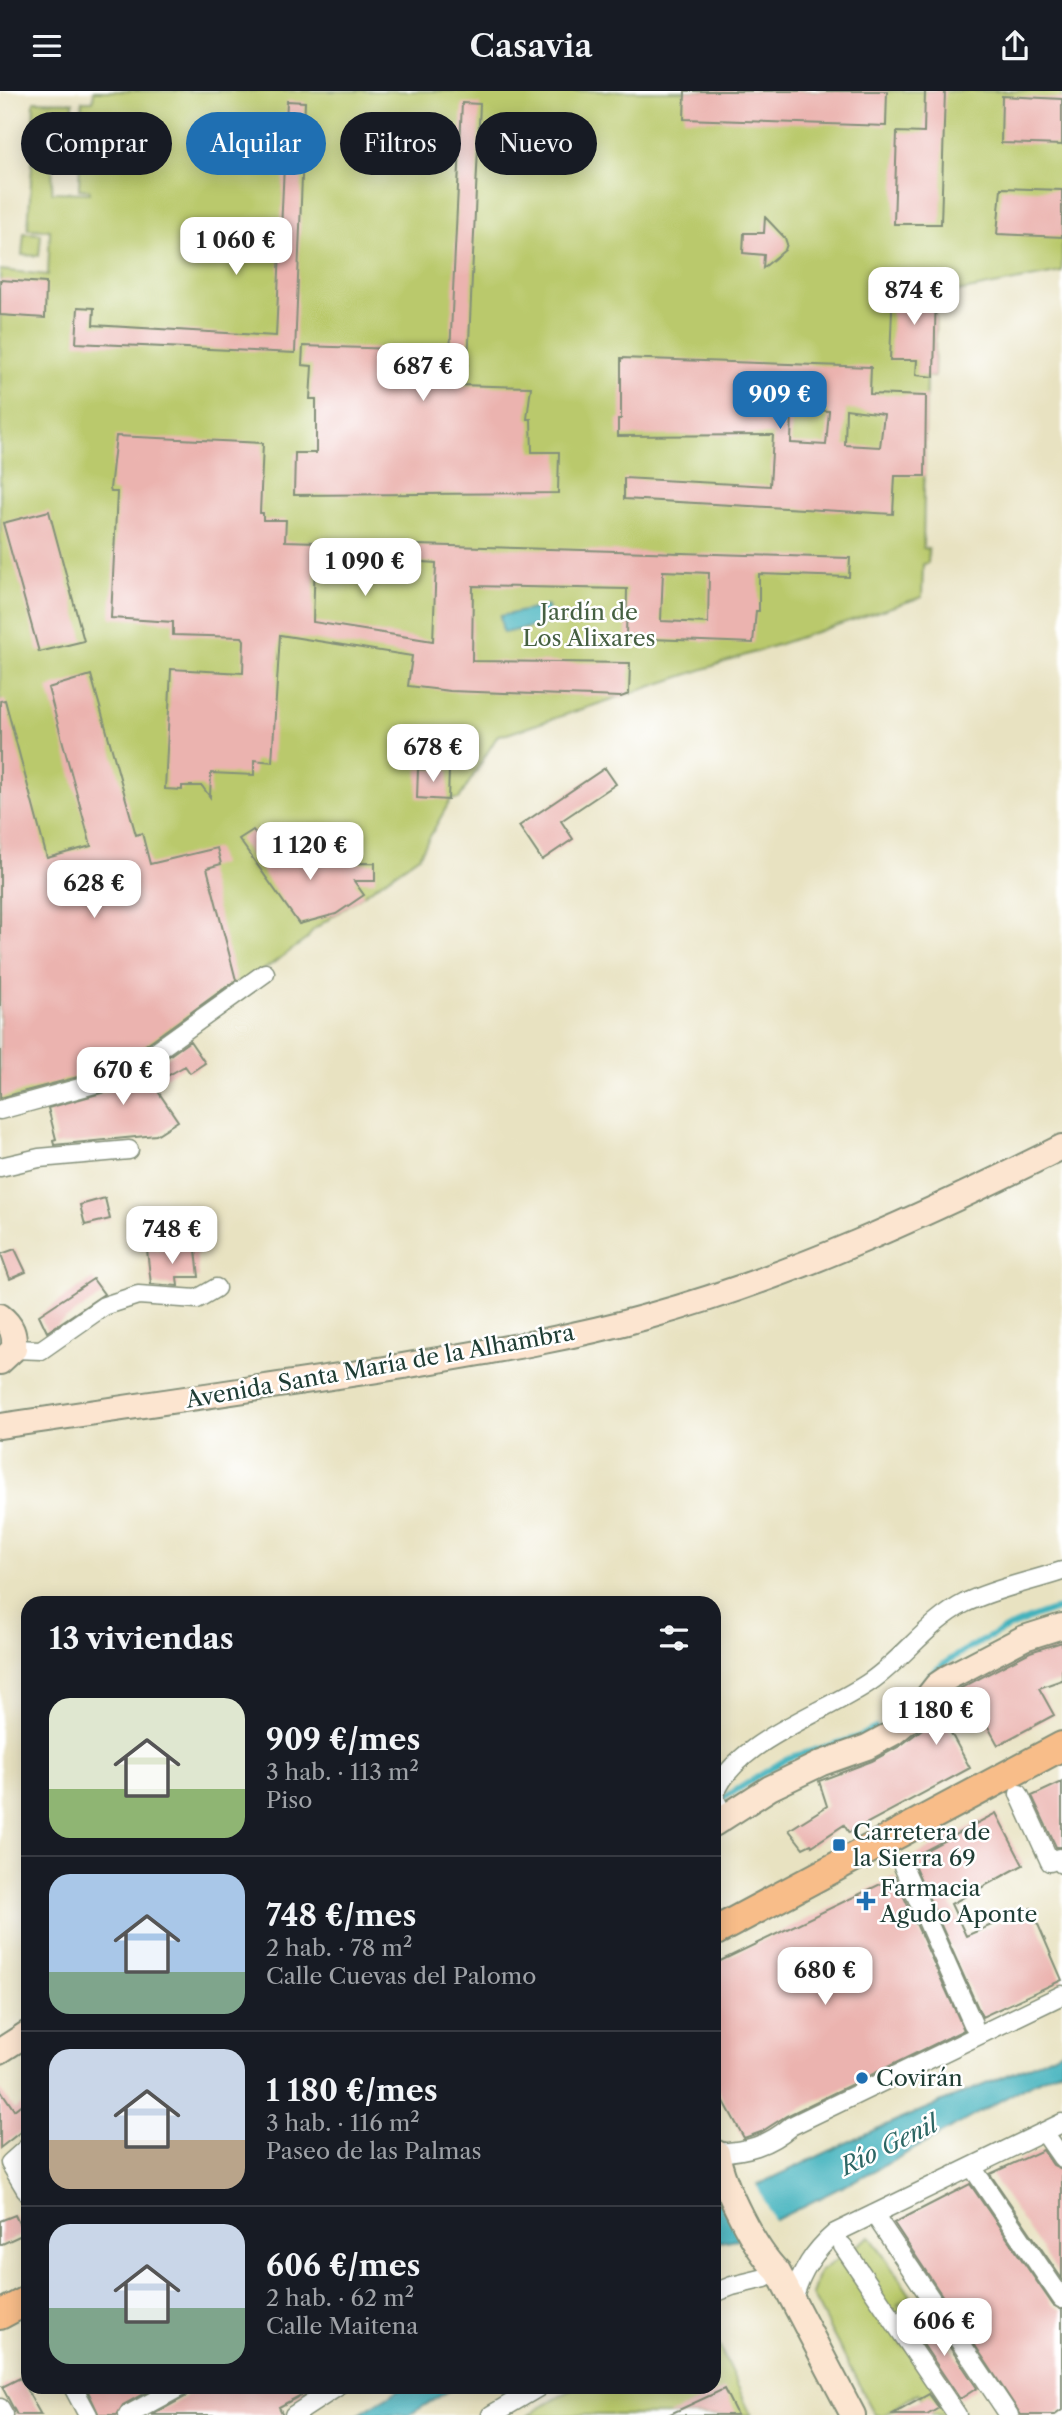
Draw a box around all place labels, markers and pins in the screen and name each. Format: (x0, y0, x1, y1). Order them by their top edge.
pin: 1 060 € (171, 218, 301, 277)
pin: 874 € (865, 267, 963, 327)
pin: 687 € (374, 343, 472, 403)
pin: 909 € (731, 371, 829, 431)
pin: 1 090 € (300, 539, 430, 598)
pin: 678 € (384, 725, 482, 784)
pin: 1 120 € (245, 823, 375, 882)
pin: 628 € (45, 861, 143, 920)
pin: 670 € (74, 1047, 172, 1107)
pin: 748 € (123, 1207, 221, 1266)
pin: 1 180 € (871, 1687, 1001, 1747)
place label: Carretera de la Sierra 69 (853, 1818, 990, 1872)
marker: Carretera de la Sierra 69 (831, 1837, 847, 1853)
place label: Farmacia Agudo Aponte (879, 1874, 1037, 1928)
marker: Farmacia Agudo Aponte (858, 1893, 874, 1909)
pin: 680 € (776, 1947, 874, 2007)
place label: Covirán (876, 2064, 963, 2092)
marker: Covirán (854, 2070, 870, 2086)
pin: 606 € (895, 2299, 993, 2358)

